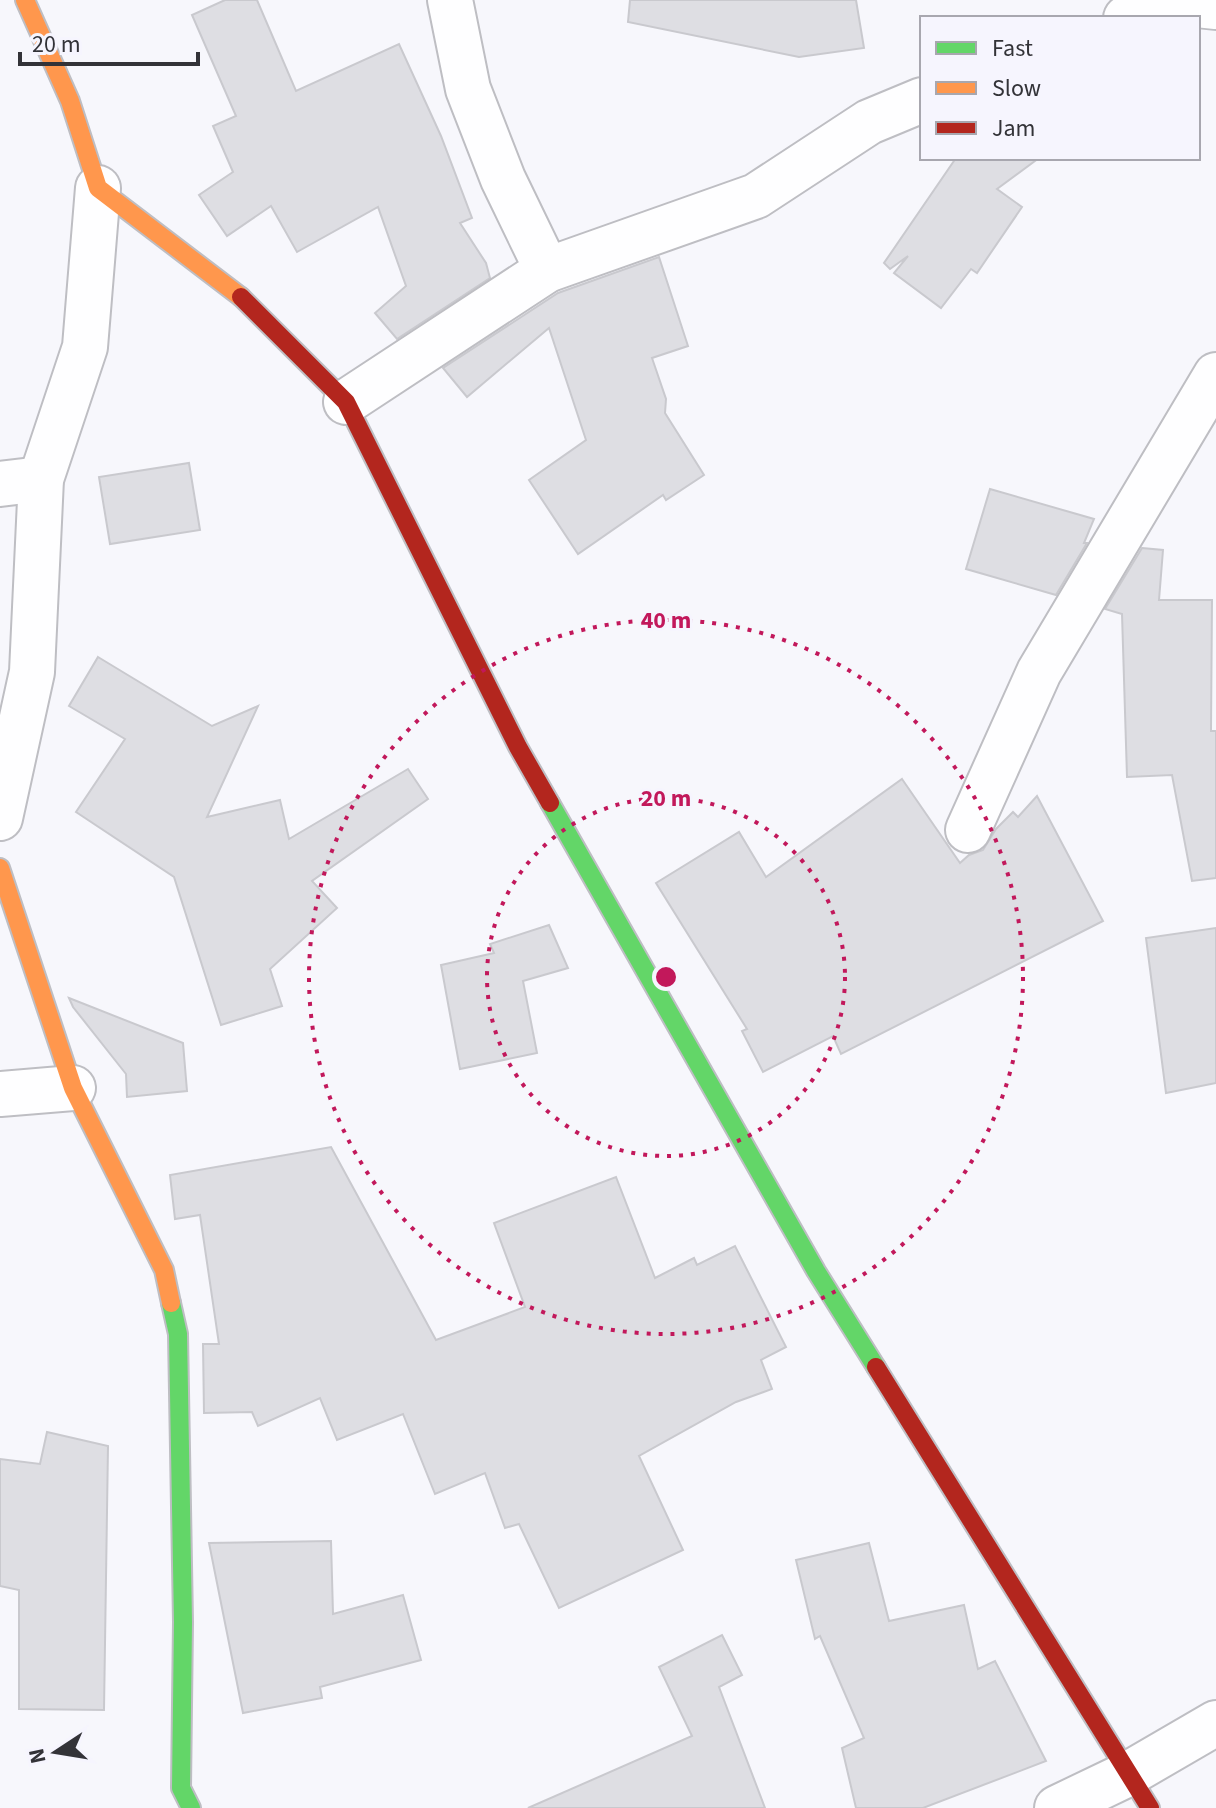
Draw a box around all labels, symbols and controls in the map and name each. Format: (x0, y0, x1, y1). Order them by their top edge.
scale bar (20, 16, 198, 66)
legend (920, 16, 1200, 160)
text: 20 m (32, 27, 81, 62)
text: Fast (992, 31, 1033, 66)
text: Slow (992, 71, 1041, 106)
text: Jam (992, 111, 1036, 146)
text: 40 m (641, 603, 691, 638)
text: 20 m (641, 781, 691, 816)
centre of rings (652, 963, 680, 991)
north arrow (16, 1712, 96, 1792)
text: N (20, 1745, 55, 1766)

